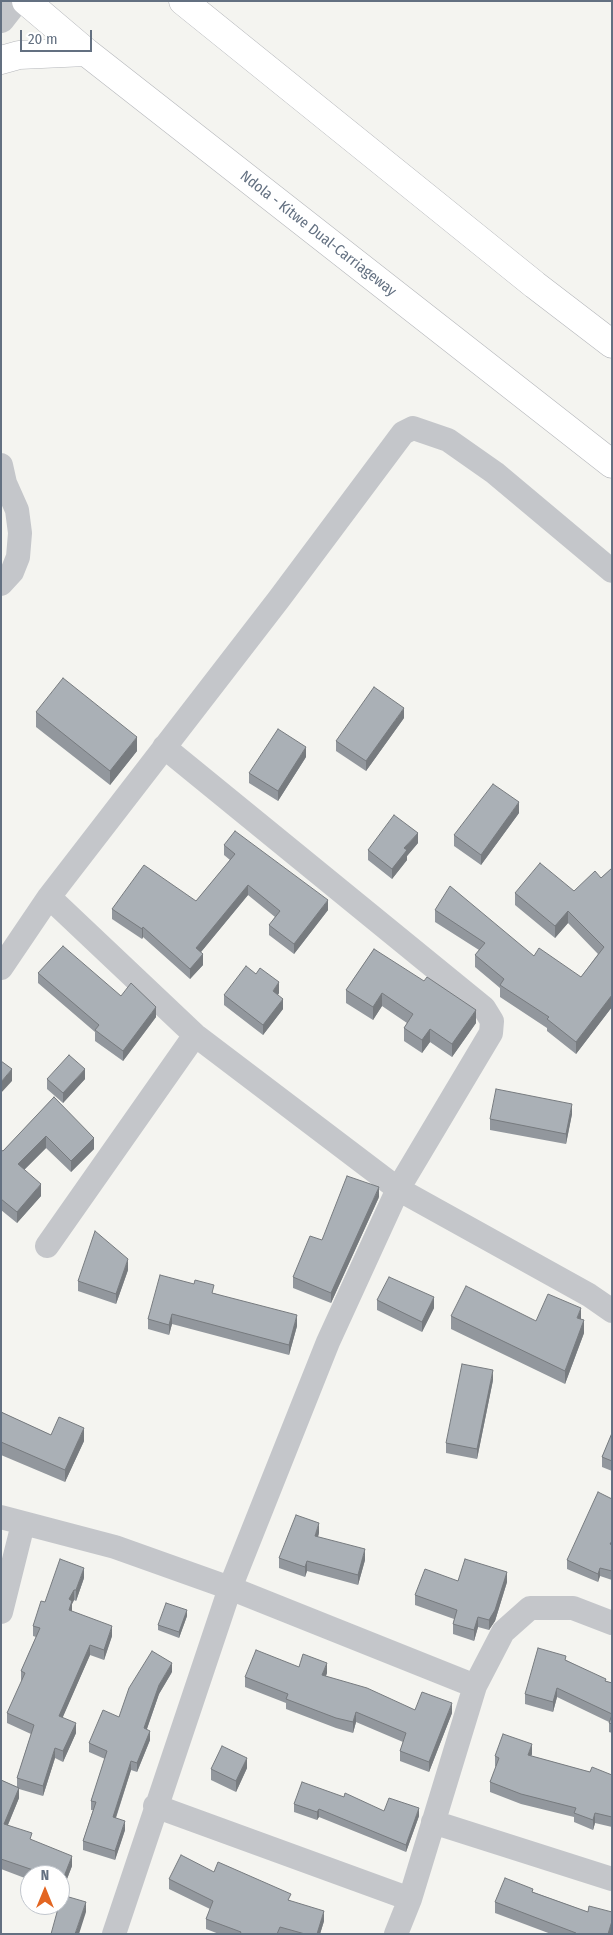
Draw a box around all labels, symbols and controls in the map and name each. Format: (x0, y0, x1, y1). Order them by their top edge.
scale bar (22, 20, 95, 52)
text: 20 m (28, 30, 58, 48)
street label: Ndola - Kitwe Dual-Carriageway (236, 167, 400, 301)
north arrow (20, 1865, 70, 1915)
text: N (41, 1867, 49, 1884)

